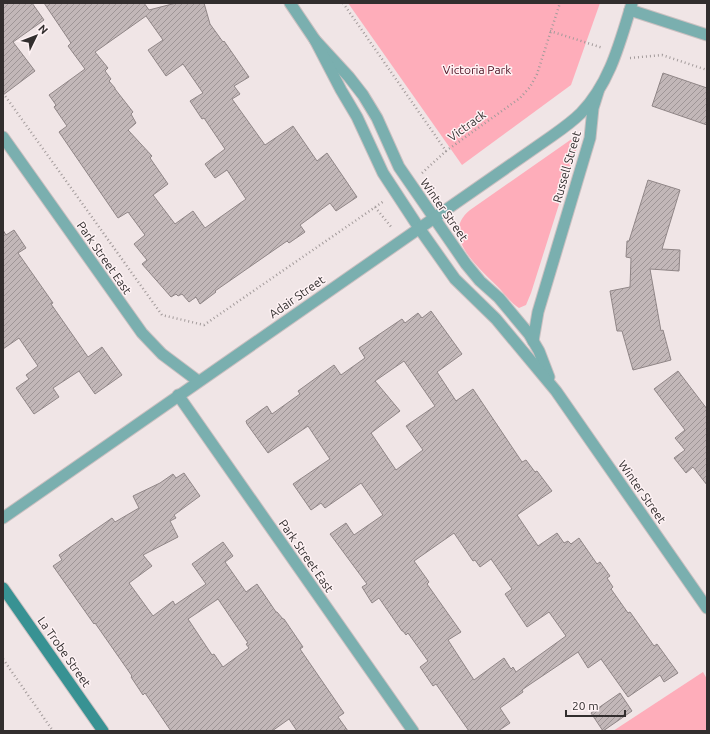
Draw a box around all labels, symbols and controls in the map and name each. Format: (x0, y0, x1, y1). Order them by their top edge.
north arrow (16, 16, 56, 56)
text: N (36, 22, 51, 36)
park label: Victoria Park (443, 63, 511, 76)
street label: Victrack (445, 108, 488, 144)
street label: Russell Street (550, 129, 583, 204)
street label: Winter Street (418, 176, 471, 244)
street label: Park Street East (75, 219, 134, 297)
street label: Adair Street (266, 273, 327, 320)
street label: Winter Street (616, 458, 669, 526)
street label: Park Street East (277, 517, 336, 595)
street label: La Trobe Street (35, 614, 94, 690)
scale bar (566, 692, 625, 718)
text: 20 m (572, 699, 599, 712)

